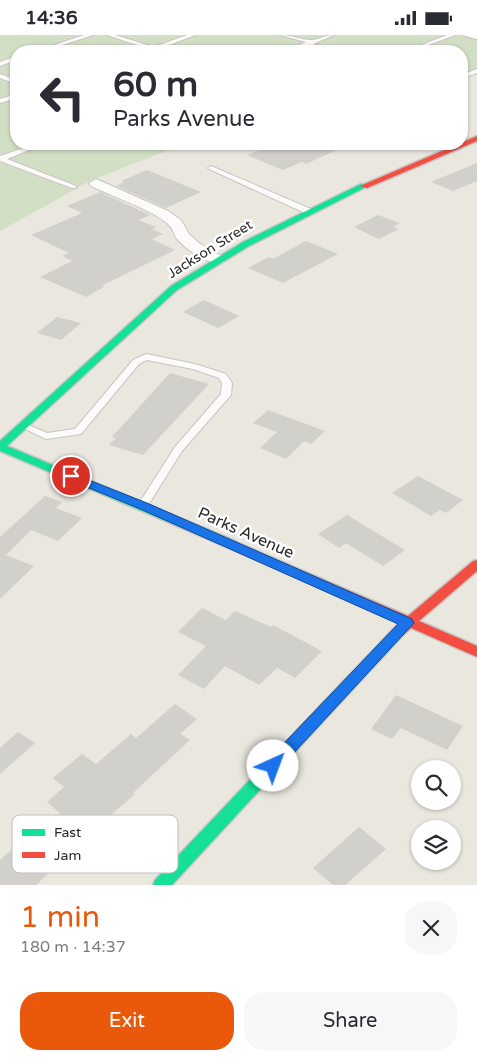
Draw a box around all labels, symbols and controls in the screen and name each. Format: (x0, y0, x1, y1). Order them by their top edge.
text: 14:36 (25, 7, 78, 29)
text: 60 m (113, 64, 198, 106)
icon: left (30, 65, 95, 130)
text: Parks Avenue (113, 106, 255, 132)
street label: Jackson Street (164, 216, 256, 282)
pin (50, 455, 92, 497)
icon: arrive (57, 462, 85, 490)
street label: Parks Avenue (195, 503, 297, 563)
position arrow (246, 739, 298, 791)
map controls (411, 760, 461, 870)
button: search (411, 760, 461, 810)
legend (12, 815, 178, 873)
button: layers (411, 820, 461, 870)
text: Fast (54, 824, 82, 841)
text: Jam (54, 847, 81, 864)
text: 1 min (20, 899, 100, 936)
button: close (405, 902, 457, 954)
text: 180 m · 14:37 (20, 937, 126, 957)
button: Exit (20, 992, 234, 1050)
button: Share (244, 992, 457, 1050)

